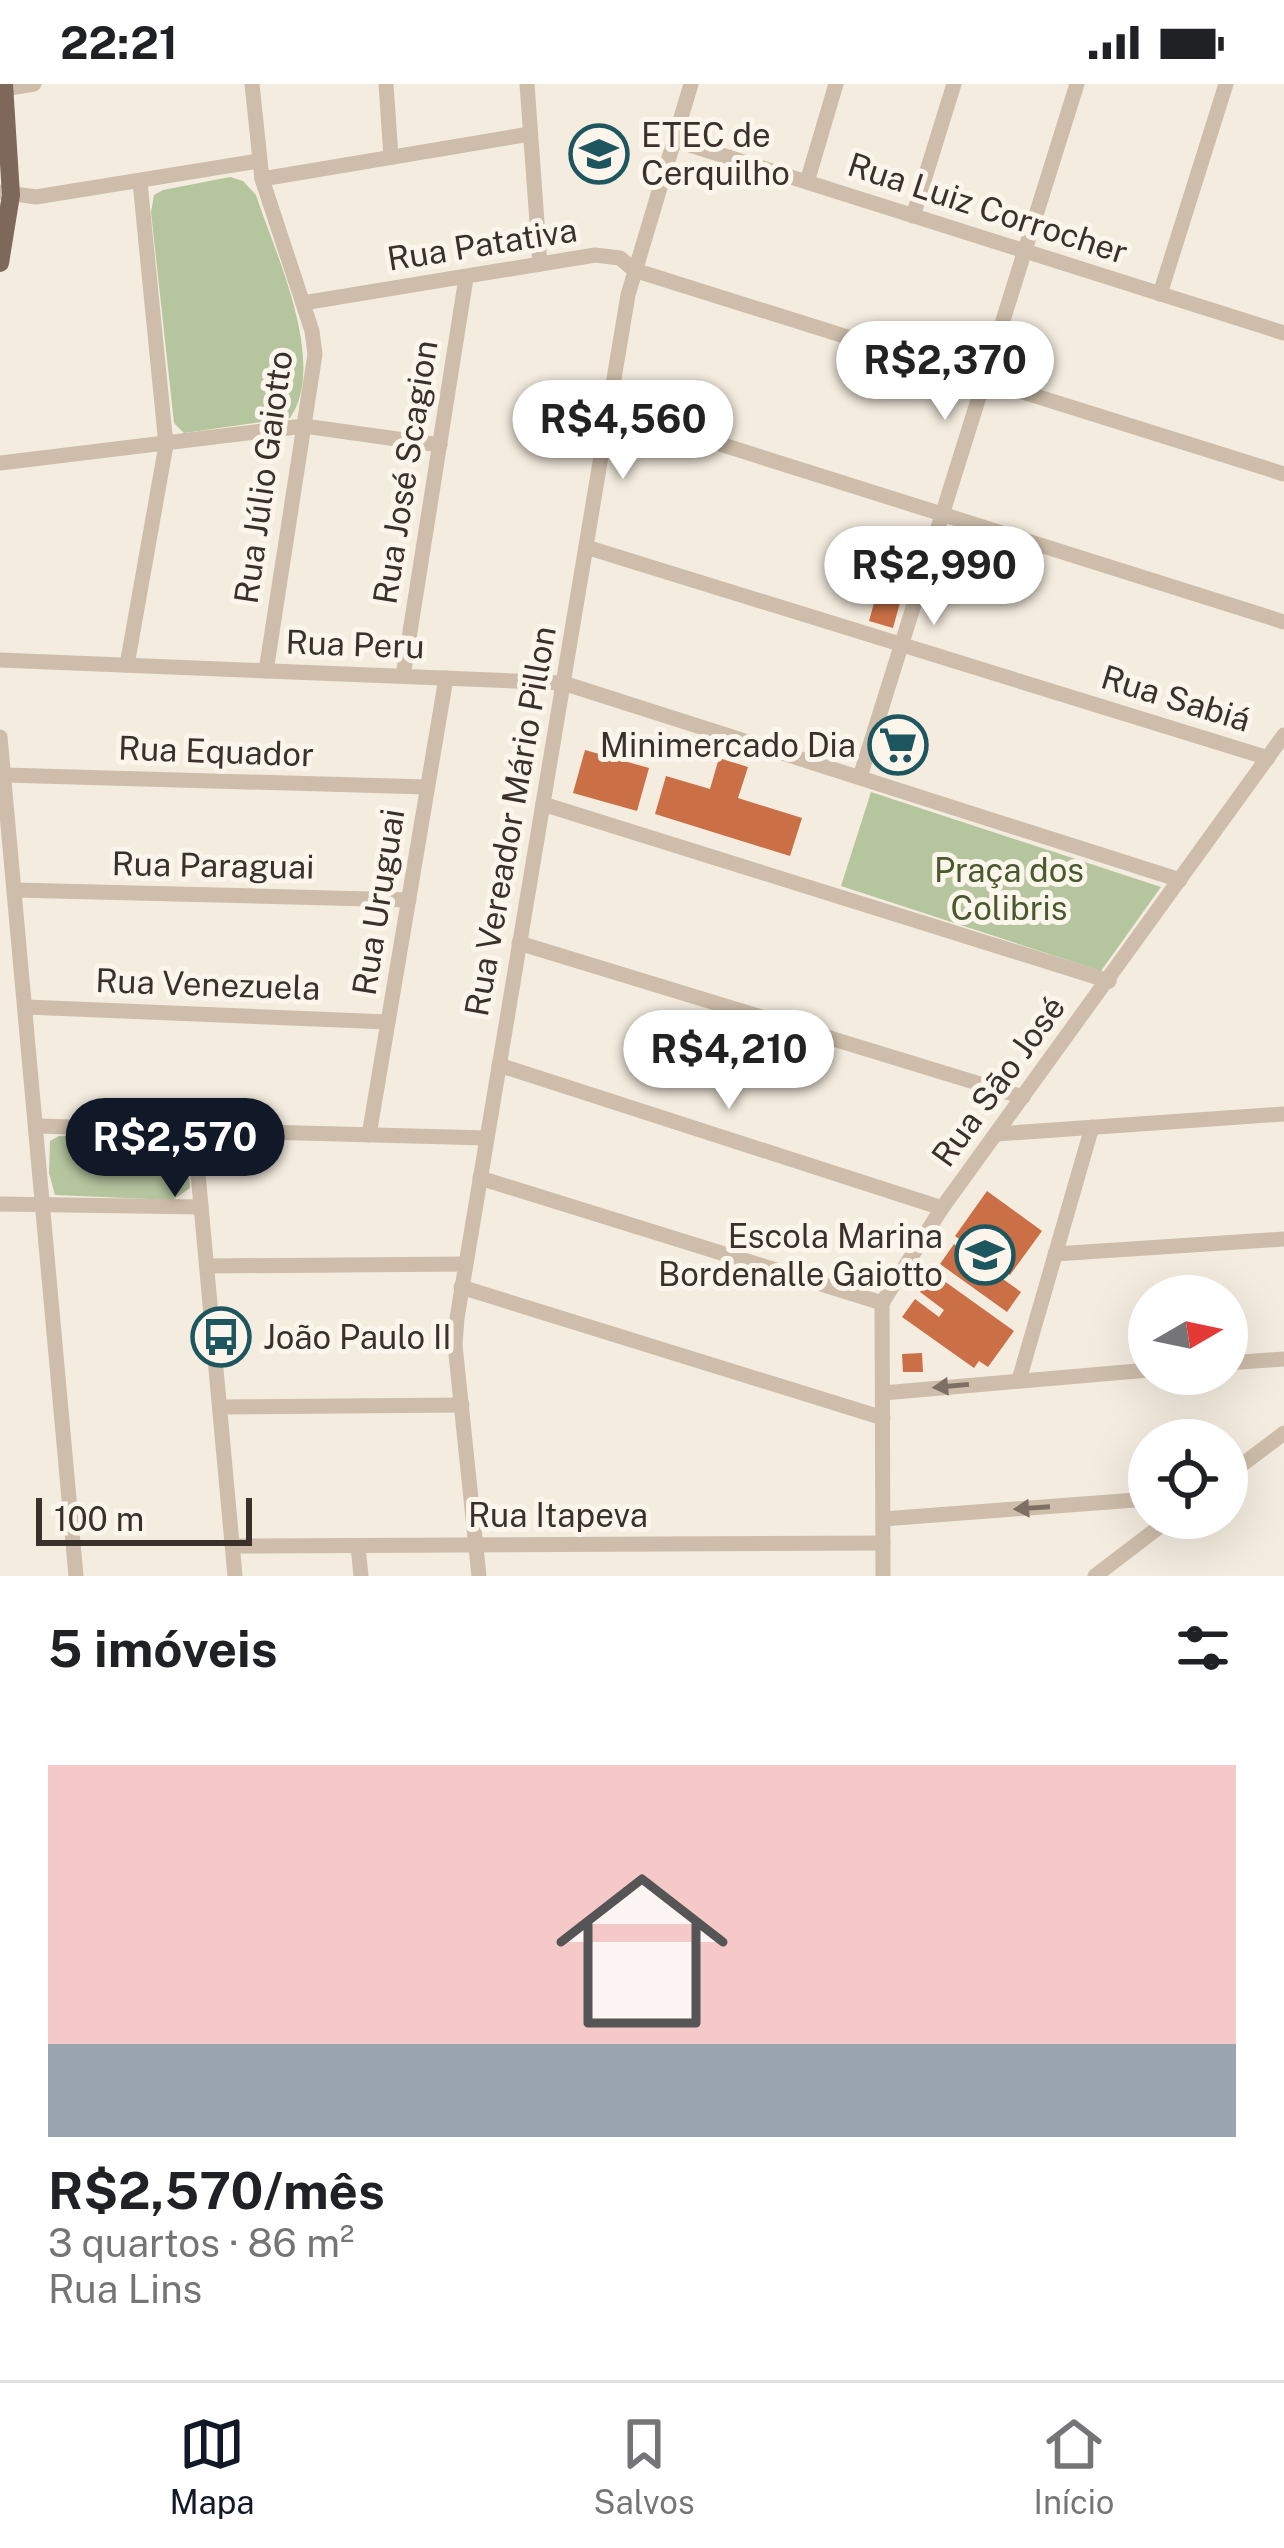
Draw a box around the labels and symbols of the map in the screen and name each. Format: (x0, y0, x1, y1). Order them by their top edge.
place label: ETEC de Cerquilho (641, 116, 790, 192)
school or university icon: ETEC de Cerquilho (568, 123, 630, 185)
street label: Rua Luiz Corrocher (843, 145, 1133, 271)
street label: Rua Patativa (384, 210, 580, 278)
pin: R$2,370 (834, 321, 1056, 423)
street label: Rua José Scagion (365, 337, 445, 607)
street label: Rua Júlio Gaiotto (226, 348, 300, 606)
pin: R$4,560 (512, 380, 734, 482)
pin: R$2,990 (823, 526, 1045, 628)
street label: Rua Peru (285, 623, 425, 665)
street label: Rua Vereador Mário Pillon (457, 623, 563, 1019)
street label: Rua Sabiá (1097, 657, 1255, 739)
supermarket icon: Minimercado Dia (867, 714, 929, 776)
place label: Minimercado Dia (600, 726, 856, 764)
street label: Rua Equador (117, 729, 315, 773)
street label: Rua Uruguai (345, 806, 411, 998)
street label: Rua Paraguai (111, 844, 315, 886)
park label: Praça dos Colibris (934, 851, 1084, 927)
street label: Rua Venezuela (95, 961, 321, 1007)
street label: Rua São José (924, 989, 1072, 1173)
pin: R$4,210 (618, 1010, 840, 1112)
pin: R$2,570 (64, 1098, 286, 1200)
place label: Escola Marina Bordenalle Gaiotto (658, 1217, 943, 1293)
school or university icon: Escola Marina Bordenalle Gaiotto (954, 1224, 1016, 1286)
north arrow (1128, 1275, 1248, 1395)
bus stop icon: João Paulo II (190, 1306, 252, 1368)
place label: João Paulo II (263, 1318, 452, 1356)
one-way arrow (932, 1377, 969, 1396)
scale bar (36, 1492, 252, 1545)
street label: Rua Itapeva (468, 1496, 648, 1534)
one-way arrow (1013, 1498, 1050, 1517)

